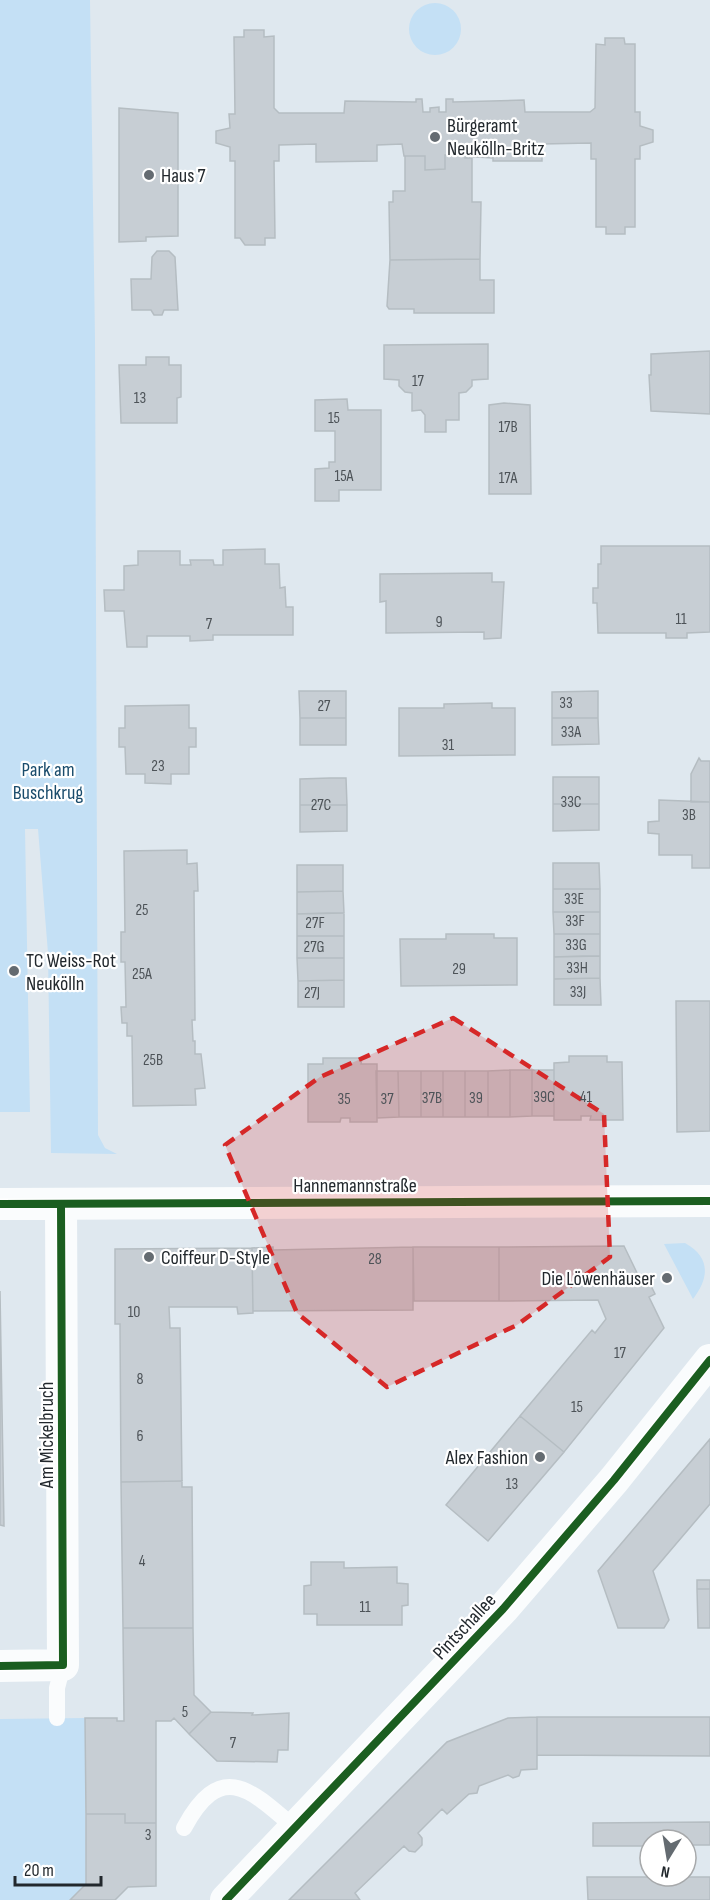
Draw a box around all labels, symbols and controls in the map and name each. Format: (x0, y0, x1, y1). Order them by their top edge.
place label: Bürgeramt Neukölln-Britz (447, 114, 544, 161)
marker: Bürgeramt Neukölln-Britz (428, 130, 442, 144)
place label: Haus 7 (161, 164, 206, 188)
marker: Haus 7 (142, 168, 156, 182)
house number: 17 (412, 372, 425, 391)
house number: 13 (134, 389, 146, 408)
house number: 15 (328, 409, 340, 428)
house number: 17B (498, 418, 518, 437)
house number: 15A (335, 467, 354, 486)
house number: 17A (499, 469, 517, 488)
house number: 11 (675, 610, 687, 629)
house number: 9 (435, 613, 443, 632)
house number: 7 (206, 615, 213, 634)
house number: 33 (559, 694, 573, 713)
house number: 27 (317, 697, 331, 716)
house number: 33A (561, 723, 581, 742)
house number: 31 (442, 736, 455, 755)
house number: 23 (151, 757, 165, 776)
park label: Park am Buschkrug (13, 758, 83, 805)
house number: 33C (560, 793, 582, 812)
house number: 27C (311, 796, 332, 815)
house number: 3B (682, 806, 696, 825)
house number: 33E (564, 890, 584, 909)
house number: 25 (135, 901, 149, 920)
house number: 33F (565, 912, 585, 931)
house number: 27F (305, 914, 325, 933)
house number: 33G (565, 936, 587, 955)
house number: 27G (304, 938, 324, 957)
place label: TC Weiss-Rot Neukölln (26, 949, 116, 996)
house number: 33H (566, 959, 588, 978)
house number: 29 (452, 960, 466, 979)
marker: TC Weiss-Rot Neukölln (7, 964, 21, 978)
house number: 25A (132, 965, 152, 984)
house number: 33J (570, 983, 586, 1002)
house number: 27J (304, 984, 320, 1003)
house number: 25B (143, 1051, 163, 1070)
house number: 39C (533, 1088, 555, 1107)
house number: 41 (580, 1088, 593, 1107)
house number: 37B (422, 1089, 442, 1108)
house number: 39 (469, 1089, 483, 1108)
house number: 35 (337, 1090, 351, 1109)
house number: 37 (380, 1090, 394, 1109)
street label: Hannemannstraße (293, 1174, 417, 1198)
place label: Coiffeur D-Style (161, 1246, 270, 1270)
marker: Coiffeur D-Style (142, 1250, 156, 1264)
house number: 28 (368, 1250, 382, 1269)
place label: Die Löwenhäuser (542, 1267, 655, 1291)
marker: Die Löwenhäuser (660, 1271, 674, 1285)
house number: 10 (128, 1303, 140, 1322)
house number: 17 (614, 1344, 627, 1363)
house number: 8 (136, 1370, 144, 1389)
street label: Am Mickelbruch (35, 1382, 59, 1489)
house number: 15 (571, 1398, 583, 1417)
house number: 6 (136, 1427, 144, 1446)
place label: Alex Fashion (445, 1446, 528, 1470)
marker: Alex Fashion (533, 1450, 547, 1464)
house number: 13 (506, 1475, 518, 1494)
house number: 4 (139, 1552, 146, 1571)
street label: Pintschallee (428, 1589, 501, 1665)
house number: 11 (359, 1598, 371, 1617)
house number: 5 (182, 1703, 188, 1722)
house number: 7 (230, 1734, 237, 1753)
house number: 3 (145, 1826, 151, 1845)
north arrow (638, 1828, 698, 1888)
scale bar (15, 1849, 100, 1887)
text: 20 m (24, 1860, 54, 1881)
text: N (659, 1861, 671, 1881)

